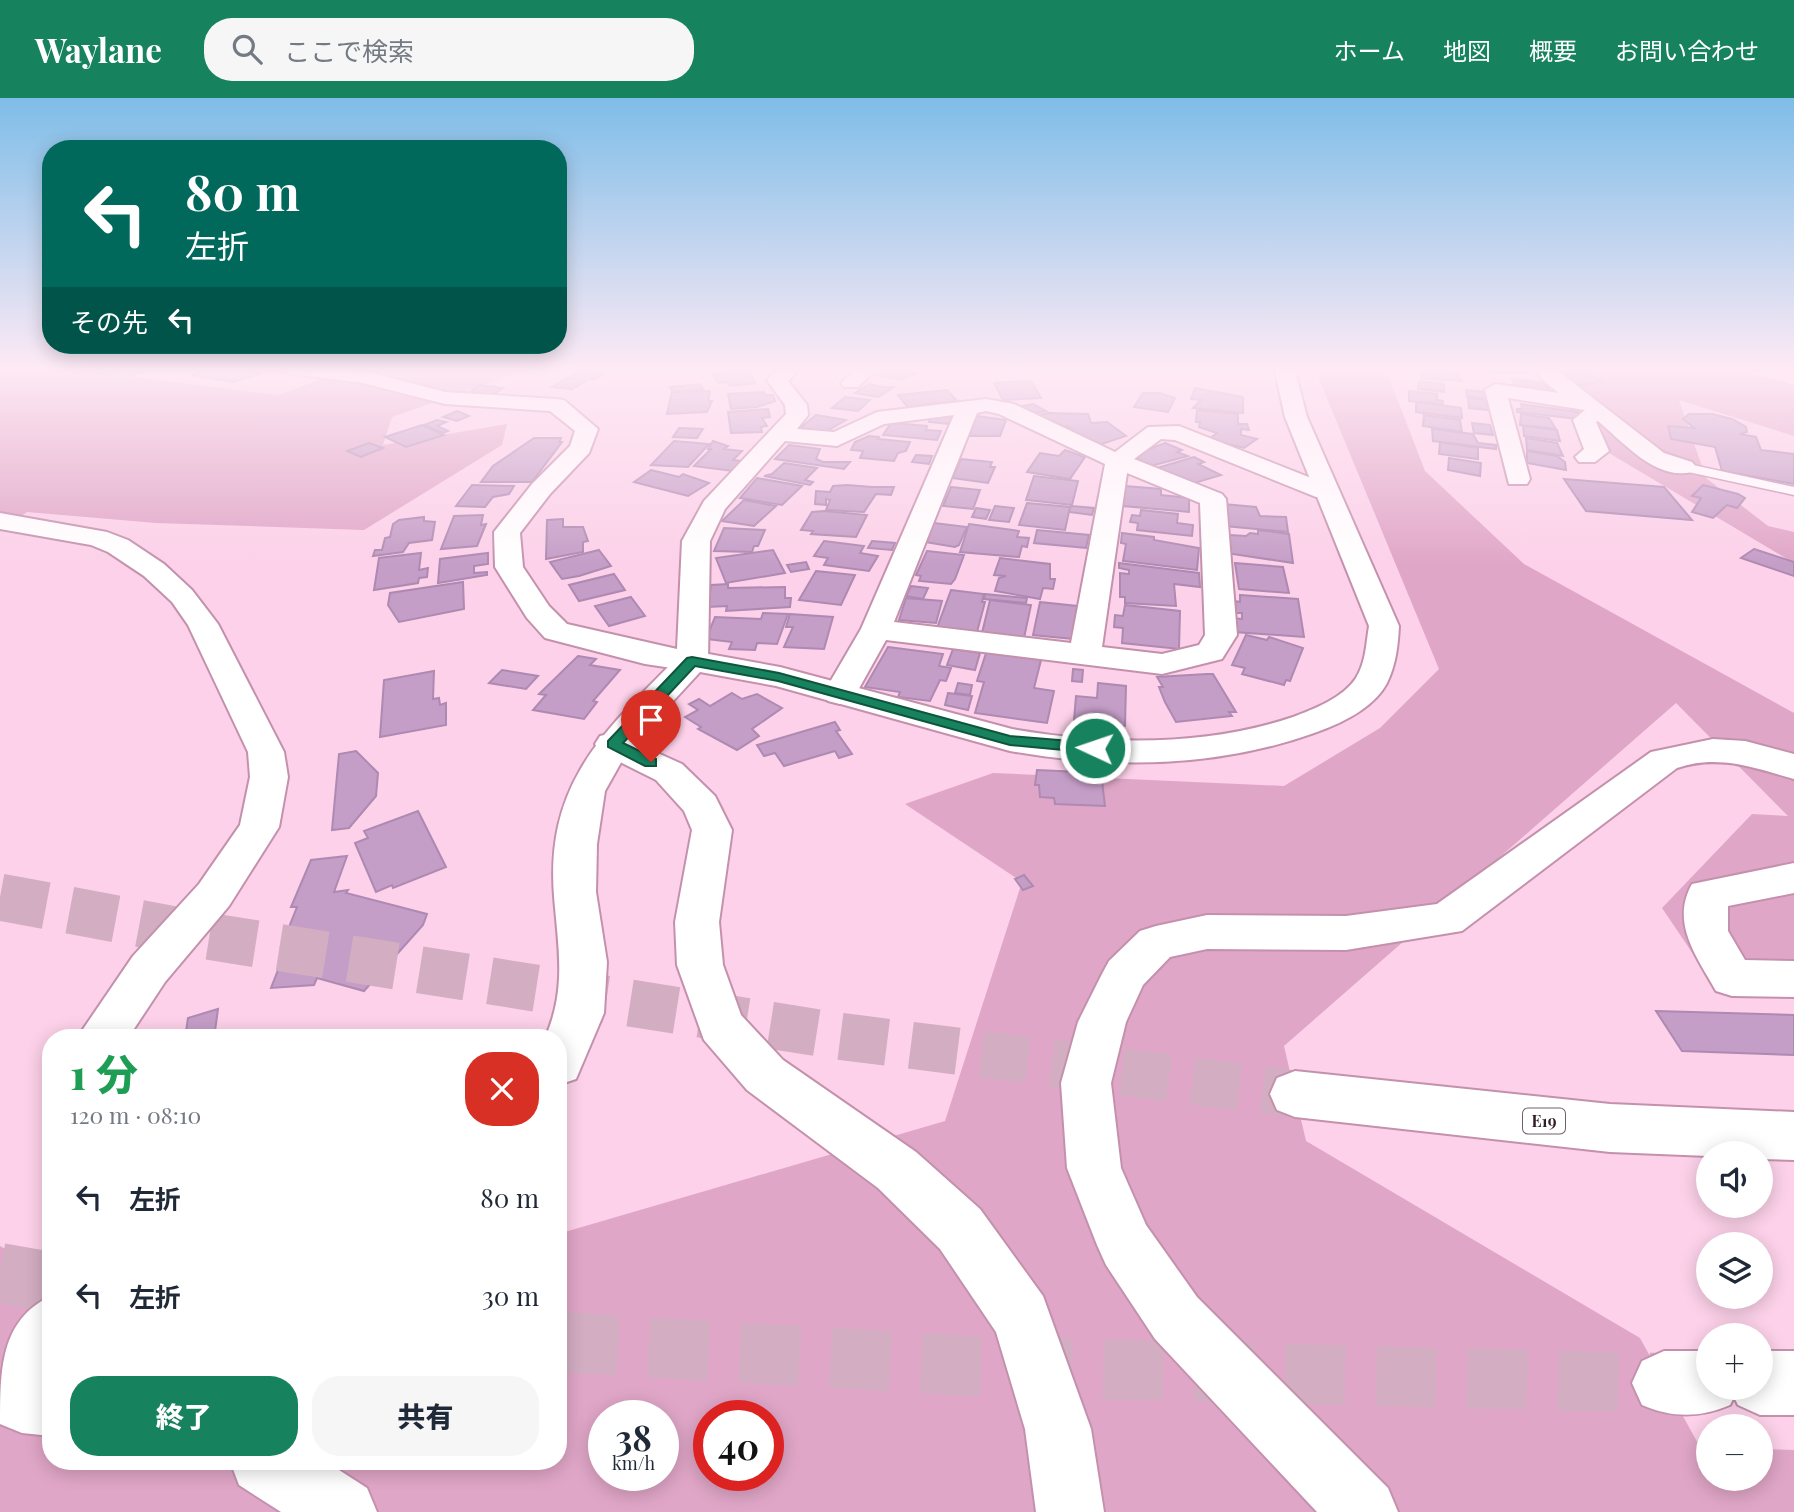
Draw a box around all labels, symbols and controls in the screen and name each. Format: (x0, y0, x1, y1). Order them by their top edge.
search box (204, 18, 694, 81)
text: Waylane (35, 27, 162, 71)
icon: search (228, 30, 266, 68)
text: ここで検索 (284, 33, 414, 68)
text: ホーム (1334, 34, 1405, 66)
text: 地図 (1443, 34, 1491, 66)
text: 概要 (1529, 34, 1577, 66)
text: お問い合わせ (1615, 34, 1759, 66)
text: 80 m (185, 158, 300, 223)
icon: left (70, 168, 161, 259)
text: 左折 (185, 223, 249, 266)
icon: left (162, 301, 200, 339)
text: その先 (70, 304, 148, 339)
pin (621, 690, 681, 762)
icon: arrive (632, 701, 670, 739)
position arrow (1058, 711, 1132, 785)
text: 1 分 (70, 1045, 138, 1101)
button: close (465, 1052, 539, 1126)
text: 120 m · 08:10 (70, 1099, 201, 1130)
road number: E19 (1523, 1108, 1565, 1134)
map controls (1696, 1141, 1773, 1491)
button: sound (1696, 1141, 1773, 1218)
icon: left (70, 1178, 108, 1216)
text: 80 m (480, 1180, 539, 1215)
text: 左折 (129, 1181, 181, 1216)
button: layers (1696, 1232, 1773, 1309)
icon: left (70, 1276, 108, 1314)
text: 30 m (482, 1278, 539, 1313)
text: 左折 (129, 1279, 181, 1314)
button: + (1696, 1323, 1773, 1400)
button: 終了 (70, 1376, 298, 1456)
button: 共有 (312, 1376, 539, 1456)
speed limit sign: 40 (693, 1400, 784, 1491)
text: 38 (615, 1413, 652, 1460)
button: − (1696, 1414, 1773, 1491)
text: km/h (612, 1451, 655, 1475)

